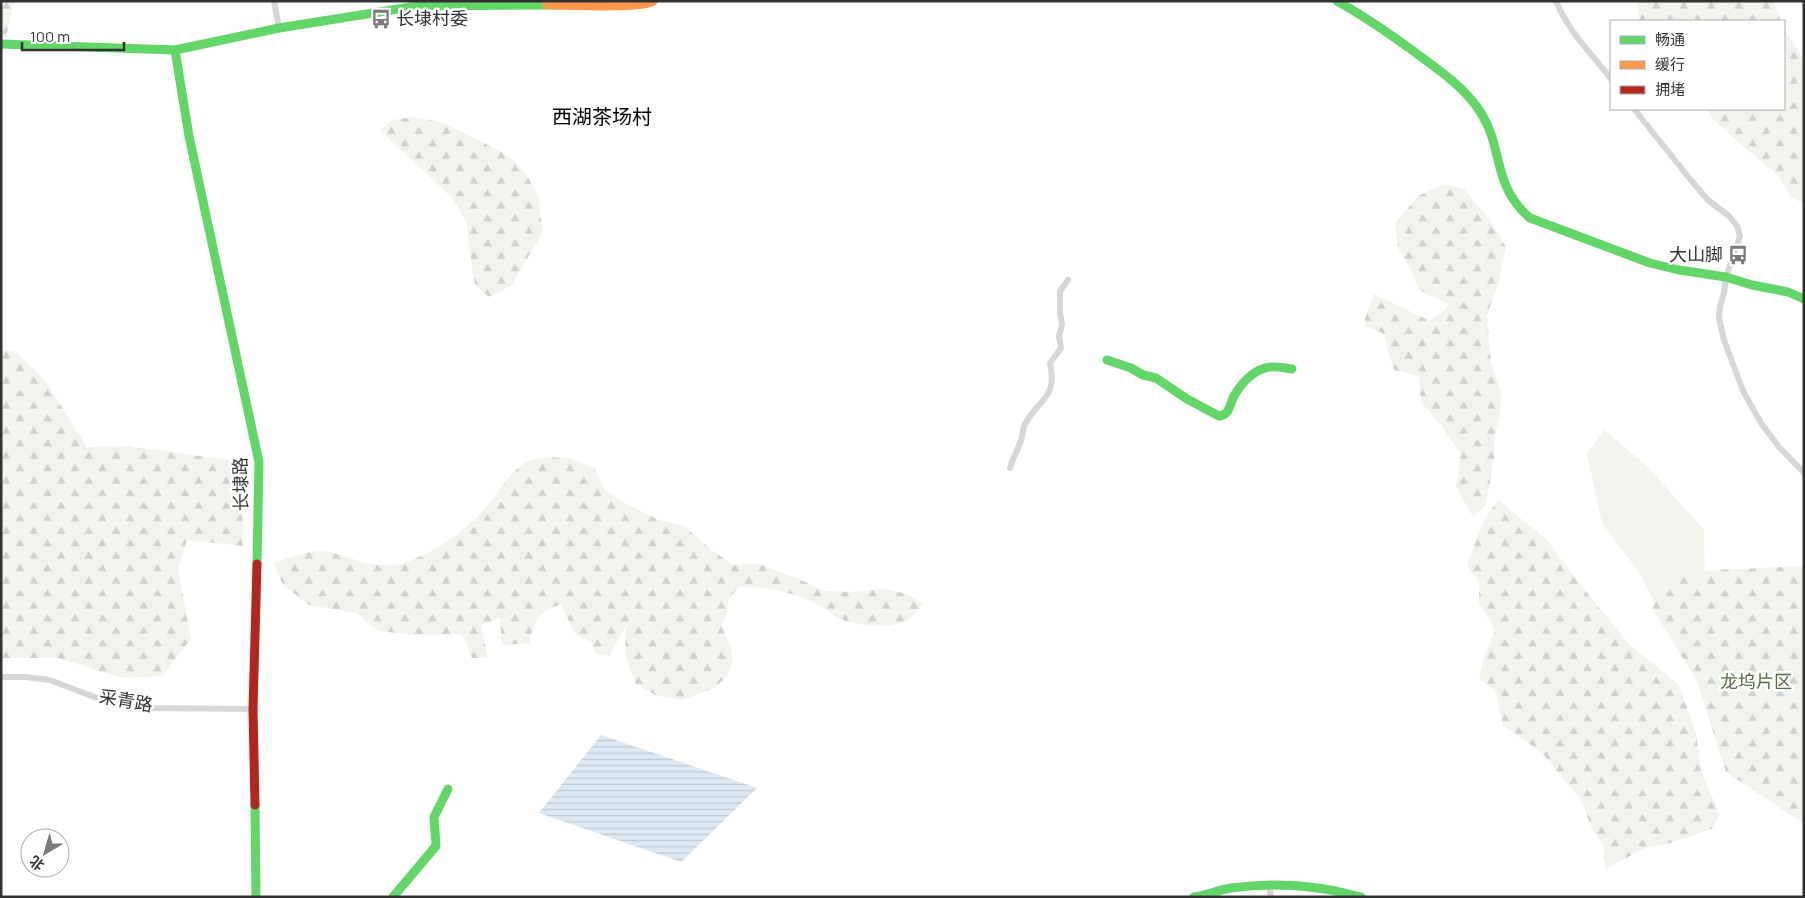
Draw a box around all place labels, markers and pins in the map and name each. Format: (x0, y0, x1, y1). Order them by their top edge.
place label: 长埭村委 (396, 6, 468, 30)
bus stop icon: 长埭村委 (370, 8, 392, 30)
place label: 大山脚 (1669, 242, 1723, 266)
bus stop icon: 大山脚 (1727, 244, 1749, 266)

